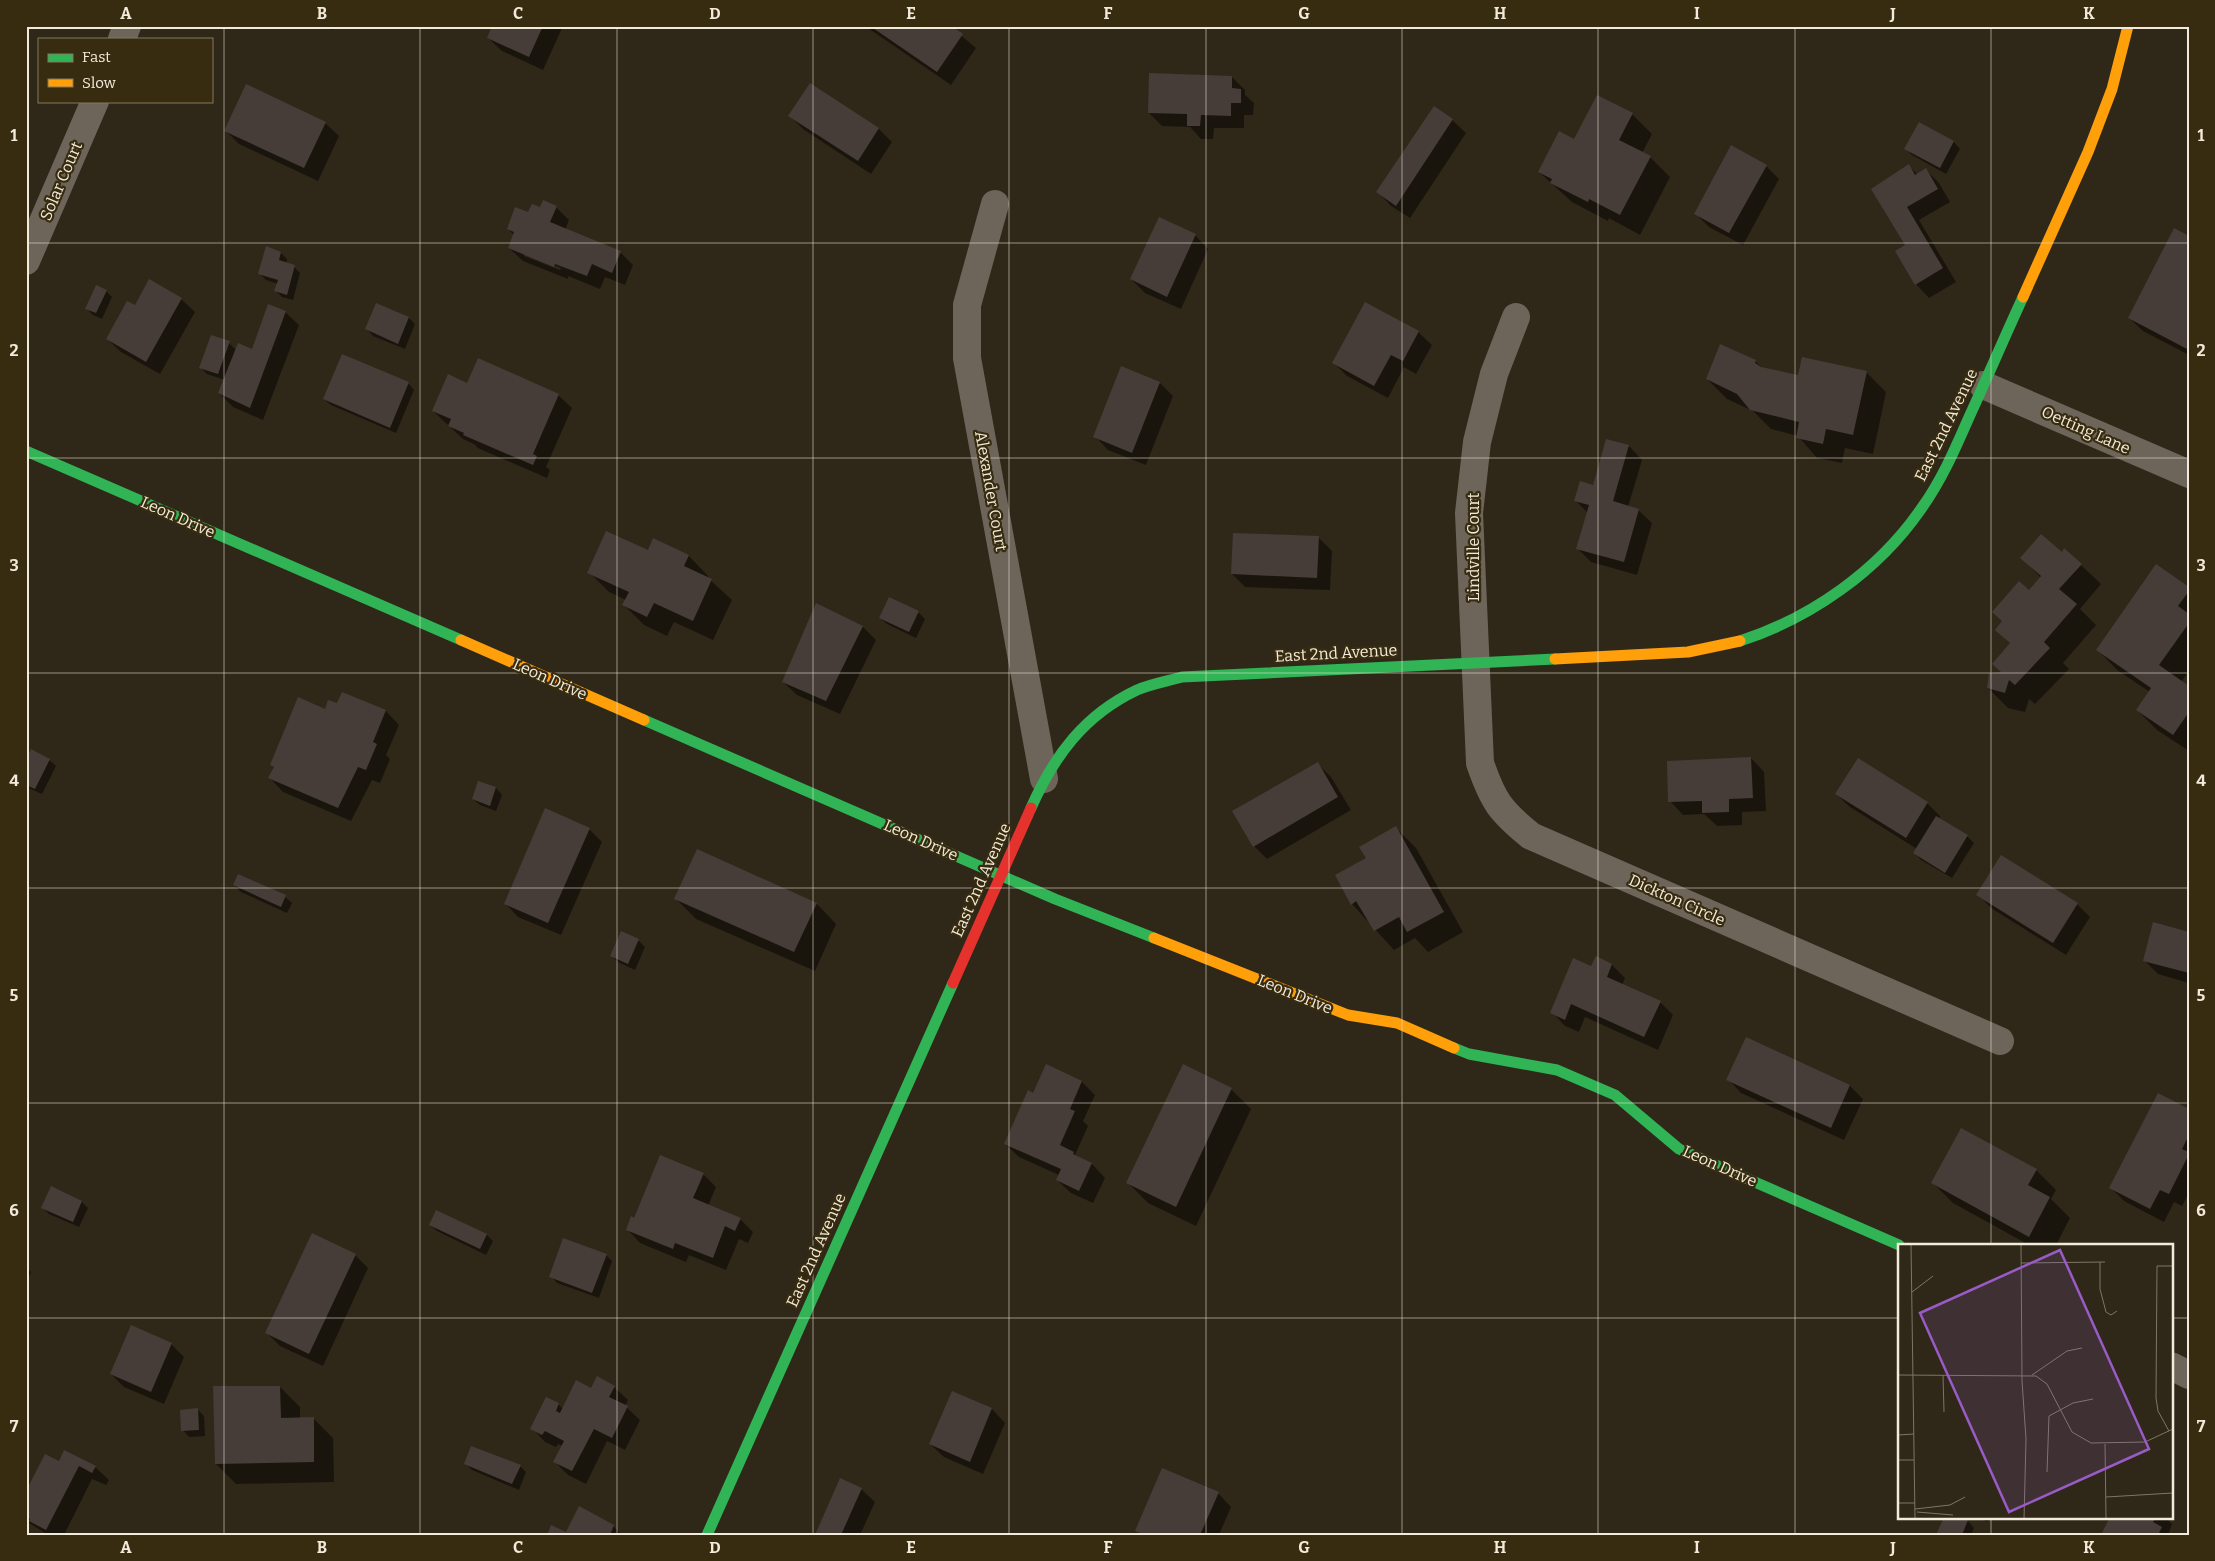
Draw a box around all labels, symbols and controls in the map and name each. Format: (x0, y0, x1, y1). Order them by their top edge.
text: A (120, 4, 132, 23)
text: B (317, 4, 327, 23)
text: C (513, 4, 523, 23)
text: D (709, 4, 721, 23)
text: E (906, 4, 916, 23)
text: F (1104, 4, 1113, 23)
text: G (1298, 4, 1310, 23)
text: H (1494, 4, 1507, 23)
text: I (1694, 4, 1700, 23)
text: J (1889, 4, 1896, 23)
text: K (2083, 4, 2095, 23)
legend (38, 38, 212, 102)
text: Fast (82, 48, 111, 66)
text: Slow (82, 74, 117, 92)
text: 1 (11, 126, 18, 145)
text: 1 (2198, 126, 2205, 145)
street label: Solar Court (36, 138, 86, 223)
text: 2 (9, 341, 19, 360)
text: 2 (2196, 341, 2206, 360)
street label: East 2nd Avenue (1911, 366, 1981, 484)
street label: Oetting Lane (2039, 402, 2133, 458)
street label: Alexander Court (971, 429, 1011, 553)
street label: Leon Drive (138, 492, 218, 542)
street label: Lindville Court (1464, 492, 1483, 601)
text: 3 (9, 556, 19, 575)
text: 3 (2196, 556, 2206, 575)
street label: East 2nd Avenue (1274, 640, 1398, 666)
street label: Leon Drive (510, 654, 590, 704)
text: 4 (9, 771, 19, 790)
text: 4 (2196, 771, 2206, 790)
street label: Leon Drive (881, 815, 961, 865)
street label: East 2nd Avenue (947, 820, 1015, 940)
street label: Dickton Circle (1626, 870, 1728, 930)
street label: Leon Drive (1255, 970, 1335, 1018)
text: 5 (10, 986, 19, 1005)
text: 5 (2197, 986, 2206, 1005)
street label: Leon Drive (1680, 1141, 1760, 1191)
street label: East 2nd Avenue (782, 1190, 850, 1310)
text: 6 (9, 1201, 19, 1220)
text: 6 (2196, 1201, 2206, 1220)
inset map (1898, 1244, 2172, 1518)
text: 7 (10, 1417, 19, 1436)
text: 7 (2197, 1417, 2206, 1436)
text: A (120, 1538, 132, 1557)
text: B (317, 1538, 327, 1557)
text: C (513, 1538, 523, 1557)
text: D (709, 1538, 721, 1557)
text: E (906, 1538, 916, 1557)
text: F (1104, 1538, 1113, 1557)
text: G (1298, 1538, 1310, 1557)
text: H (1494, 1538, 1507, 1557)
text: I (1694, 1538, 1700, 1557)
text: J (1889, 1538, 1896, 1557)
text: K (2083, 1538, 2095, 1557)

